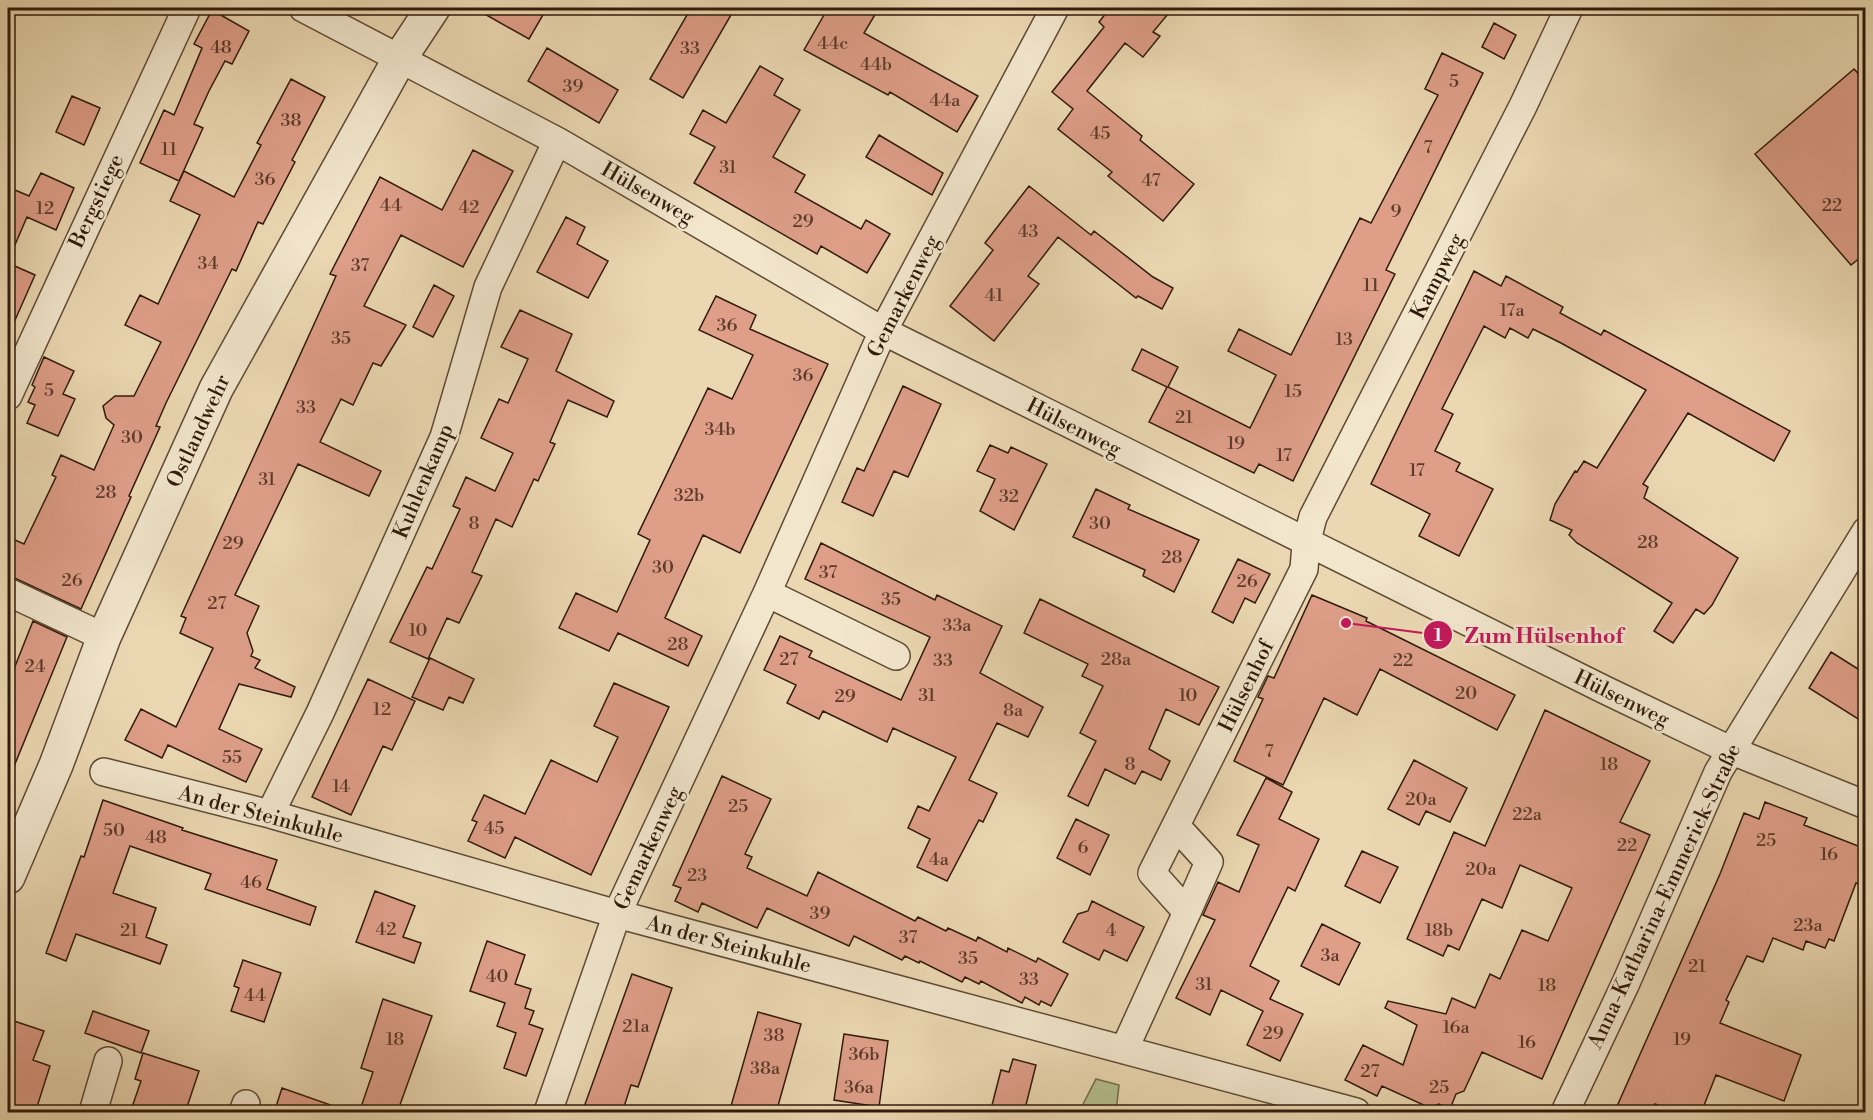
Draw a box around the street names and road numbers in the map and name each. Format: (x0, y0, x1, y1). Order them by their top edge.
street label: Bergstiege (63, 150, 130, 253)
street label: Hülsenweg (596, 157, 699, 231)
street label: Kampweg (1405, 229, 1471, 324)
street label: Gemarkenweg (862, 231, 946, 362)
street label: Ostlandwehr (161, 371, 236, 492)
street label: Hülsenweg (1022, 393, 1125, 463)
street label: Kuhlenkamp (388, 420, 460, 543)
street label: Hülsenhof (1214, 635, 1281, 737)
street label: Hülsenweg (1570, 665, 1674, 733)
street label: Anna-Katharina-Emmerick-Straße (1582, 740, 1747, 1054)
street label: An der Steinkuhle (175, 780, 346, 849)
street label: Gemarkenweg (609, 782, 689, 914)
street label: An der Steinkuhle (643, 910, 814, 979)

